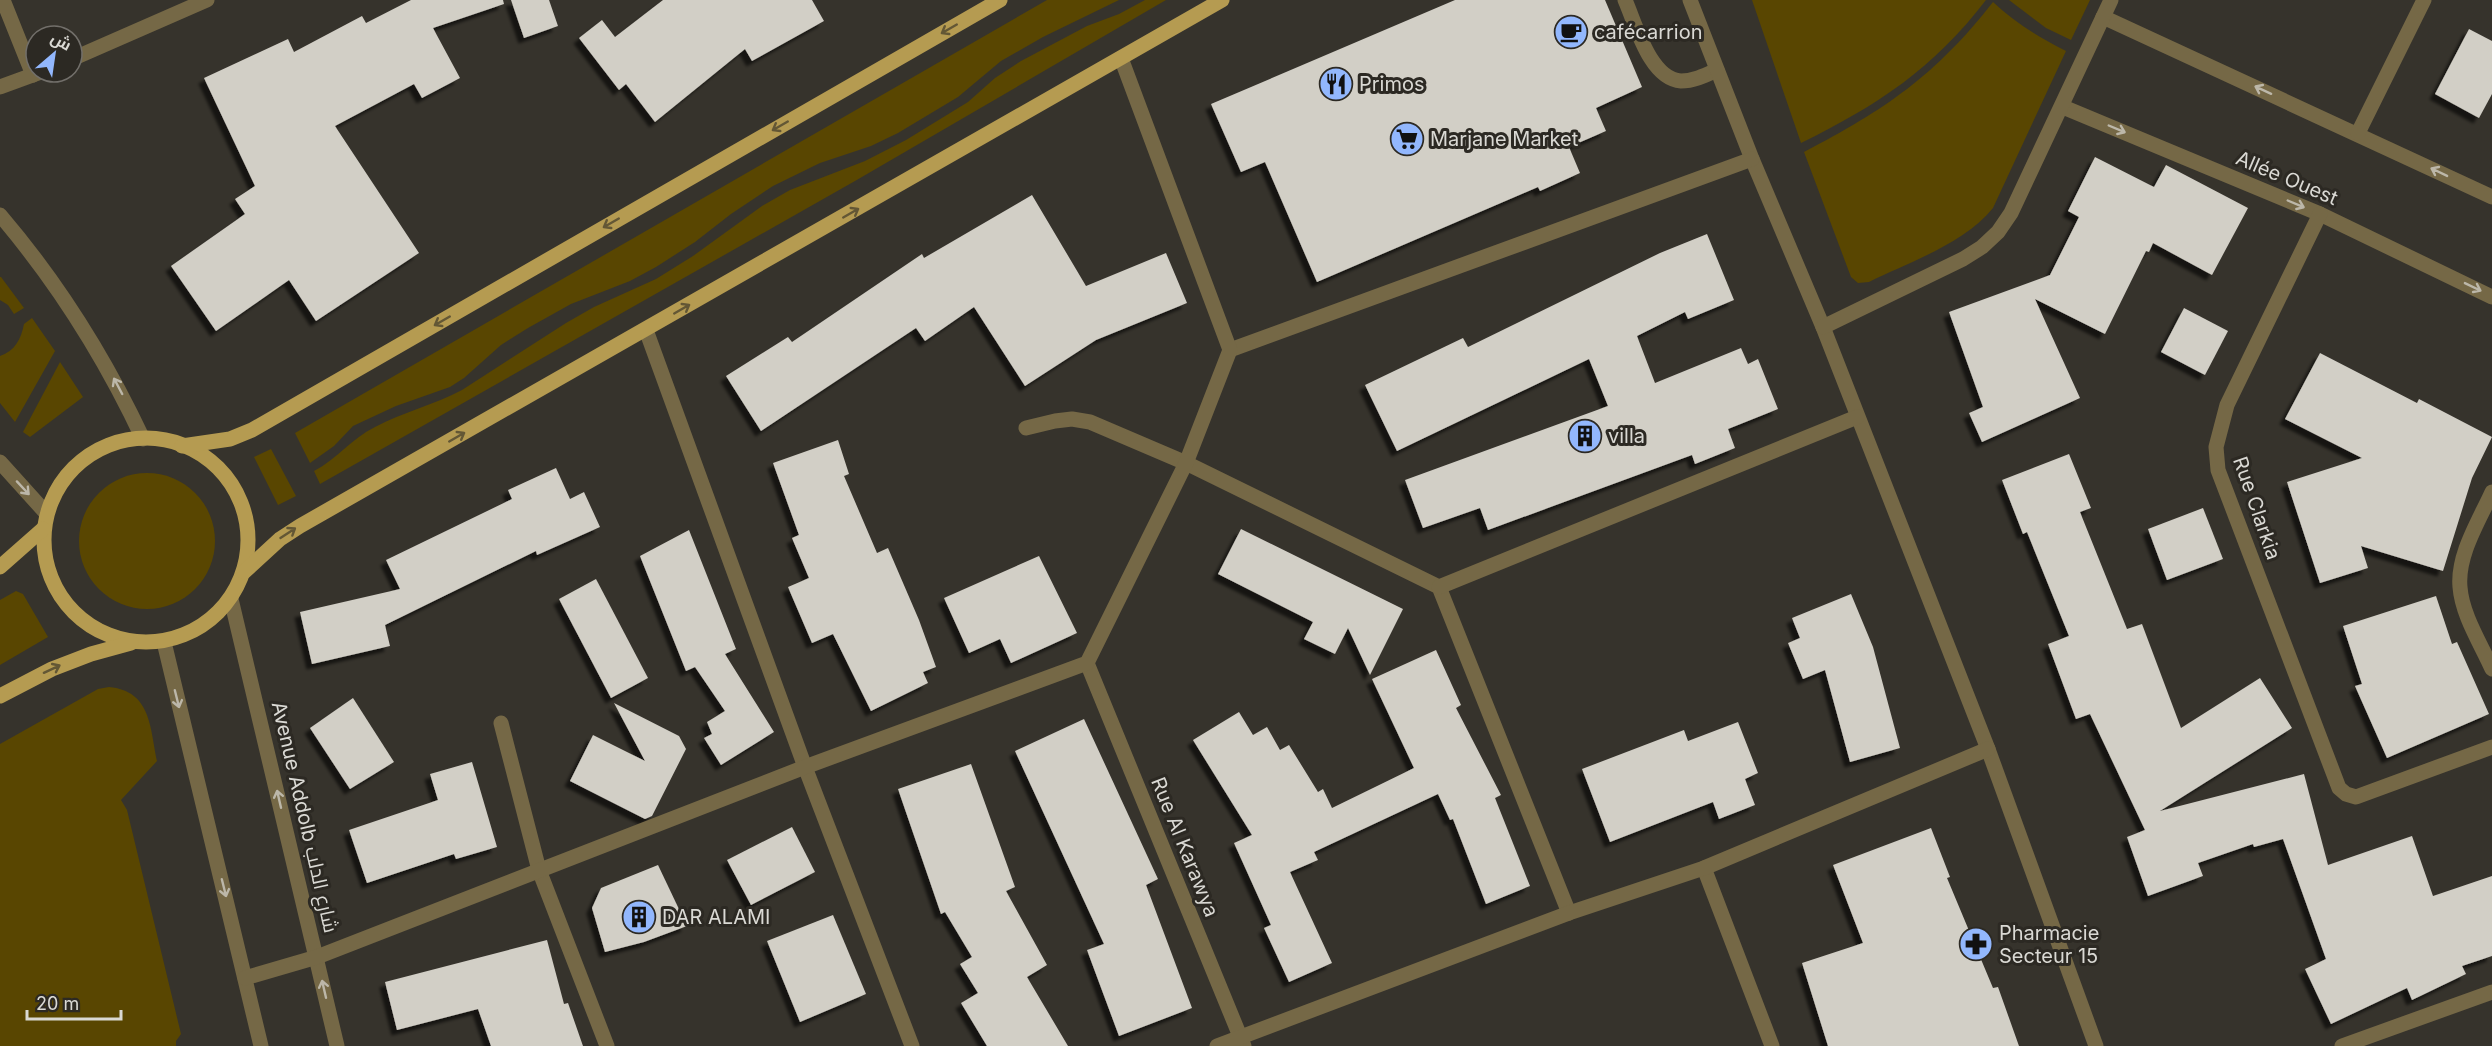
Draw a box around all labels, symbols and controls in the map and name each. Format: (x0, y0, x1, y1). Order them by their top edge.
cafe icon: cafécarrion (1553, 14, 1589, 50)
place label: cafécarrion (1594, 20, 1703, 44)
one-way arrow (941, 23, 958, 35)
north arrow (24, 24, 84, 84)
text: ش (47, 27, 75, 55)
restaurant icon: Primos (1318, 66, 1354, 102)
place label: Primos (1359, 72, 1425, 96)
one-way arrow (2254, 83, 2272, 95)
one-way arrow (772, 120, 789, 132)
supermarket icon: Marjane Market (1389, 121, 1425, 157)
one-way arrow (2107, 124, 2125, 135)
place label: Marjane Market (1430, 127, 1579, 151)
street label: Allée Ouest (2232, 146, 2342, 210)
one-way arrow (2431, 166, 2449, 178)
one-way arrow (2287, 199, 2305, 210)
one-way arrow (842, 206, 859, 218)
one-way arrow (603, 218, 620, 230)
one-way arrow (2463, 282, 2481, 294)
one-way arrow (673, 303, 690, 315)
one-way arrow (434, 315, 451, 327)
one-way arrow (112, 378, 124, 395)
building icon: villa (1567, 418, 1603, 454)
place label: villa (1608, 424, 1645, 448)
one-way arrow (448, 431, 465, 443)
street label: Rue Clarkia (2228, 453, 2286, 563)
one-way arrow (16, 480, 30, 495)
one-way arrow (279, 527, 296, 539)
one-way arrow (42, 663, 60, 675)
one-way arrow (172, 689, 184, 708)
street label: Avenue Addolb شارع الدلب (265, 699, 343, 935)
street label: Rue Al Karawya (1146, 774, 1224, 920)
one-way arrow (273, 790, 285, 809)
one-way arrow (218, 879, 230, 898)
building icon: DAR ALAMI (621, 899, 657, 935)
place label: DAR ALAMI (662, 905, 770, 929)
place label: Pharmacie Secteur 15 (1999, 921, 2099, 968)
pharmacy icon: Pharmacie Secteur 15 (1958, 926, 1994, 962)
one-way arrow (318, 980, 330, 999)
scale bar (27, 983, 122, 1021)
text: 20 m (36, 993, 79, 1014)

